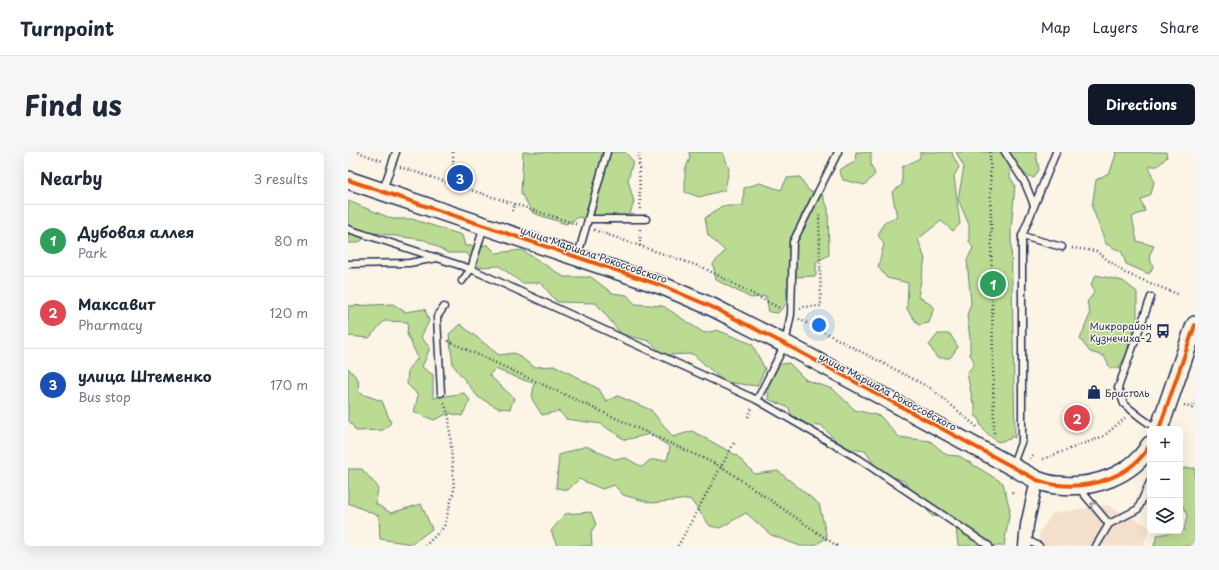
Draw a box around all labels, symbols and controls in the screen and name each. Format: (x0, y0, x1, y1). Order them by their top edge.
text: Turnpoint (20, 14, 114, 42)
text: Map (1041, 17, 1071, 38)
text: Layers (1093, 17, 1138, 38)
text: Share (1160, 17, 1199, 38)
text: Find us (24, 83, 122, 126)
button: Directions (1088, 84, 1195, 125)
pin: 3 (447, 163, 473, 193)
text: Nearby (40, 165, 102, 191)
text: 3 results (254, 169, 308, 188)
text: Дубовая аллея (78, 220, 194, 243)
street label: улица Маршала Рокоссовского (519, 222, 670, 286)
text: 1 (50, 231, 56, 250)
text: 80 m (274, 231, 308, 250)
text: Park (78, 243, 107, 262)
pin: 1 (980, 269, 1006, 299)
text: Максавит (78, 292, 155, 315)
text: 2 (48, 303, 58, 322)
text: 120 m (269, 303, 308, 322)
text: Pharmacy (78, 315, 143, 334)
your location (809, 315, 829, 335)
place label: Микрорайон Кузнечиха-2 (1089, 318, 1152, 345)
bus stop icon: Микрорайон Кузнечиха-2 (1155, 323, 1171, 339)
street label: улица Маршала Рокоссовского (816, 348, 960, 434)
text: улица Штеменко (78, 364, 212, 387)
text: 3 (49, 375, 57, 394)
text: 170 m (270, 375, 308, 394)
shop icon: Бристоль (1086, 384, 1102, 400)
place label: Бристоль (1105, 385, 1149, 400)
text: Bus stop (78, 387, 131, 406)
pin: 2 (1064, 403, 1090, 433)
map controls (1147, 426, 1183, 534)
button: + (1147, 426, 1183, 462)
button: − (1147, 462, 1183, 498)
button: layers (1147, 498, 1183, 534)
one-way arrow (1090, 502, 1097, 510)

